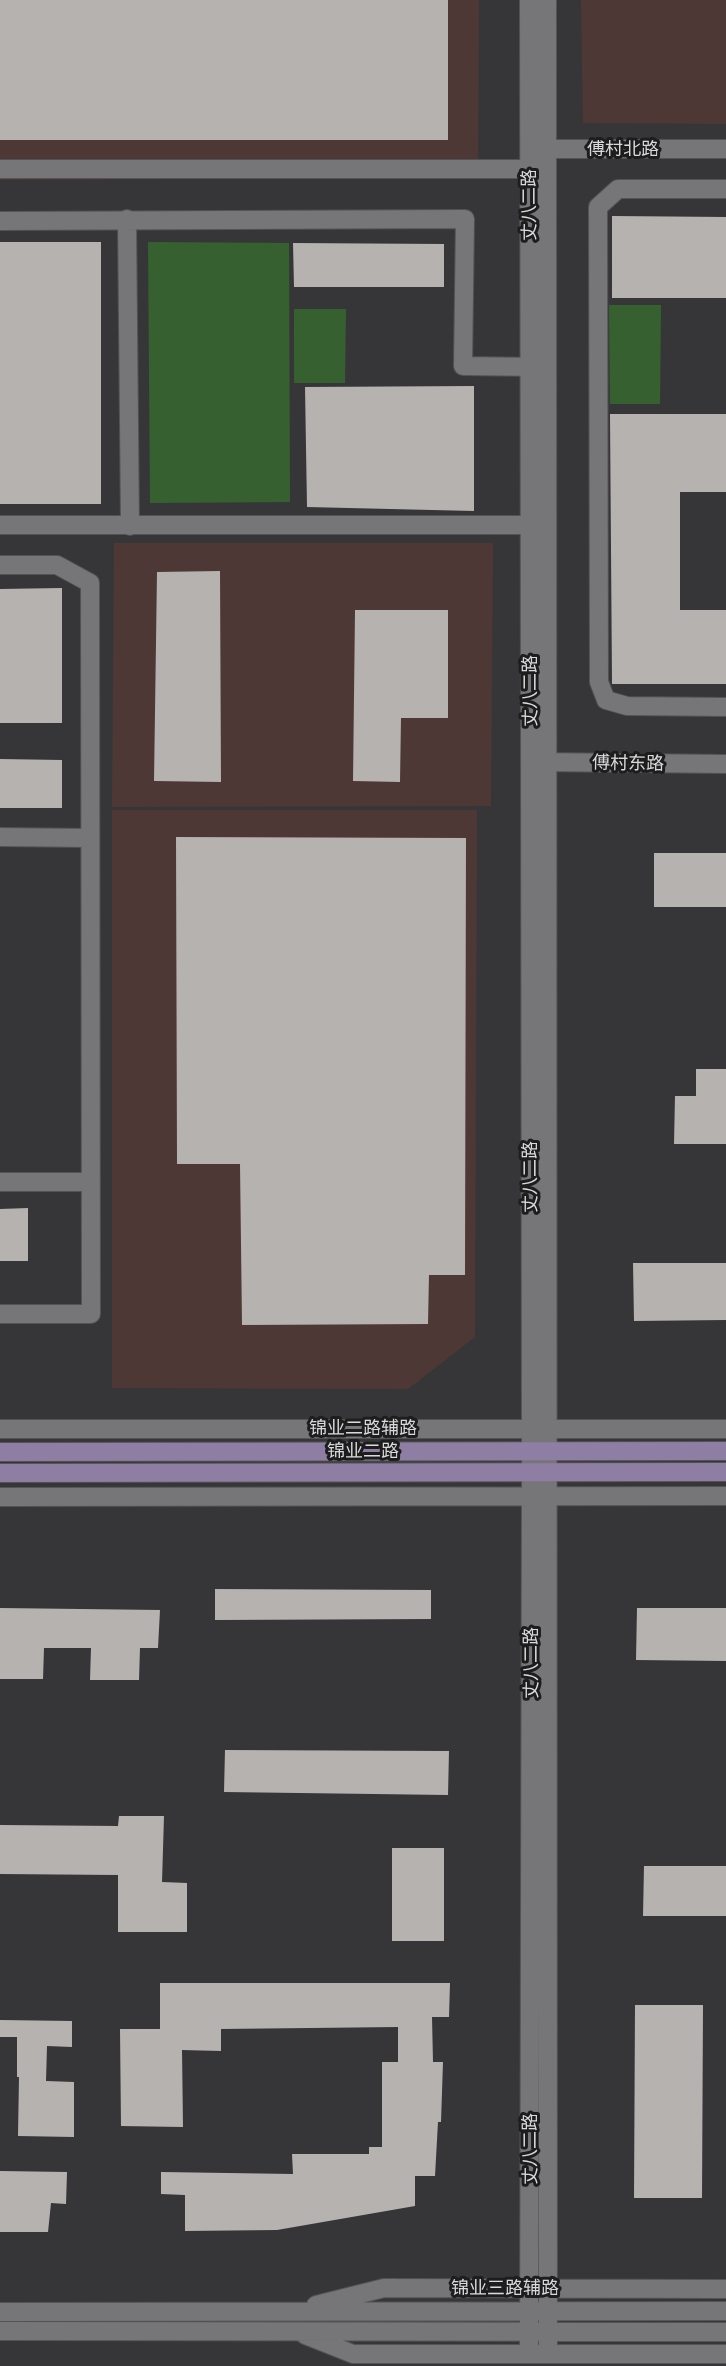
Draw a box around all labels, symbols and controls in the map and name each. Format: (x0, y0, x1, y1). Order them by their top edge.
street label: 傅村北路 (587, 138, 659, 160)
street label: 丈八二路 (518, 169, 540, 241)
street label: 丈八二路 (519, 655, 541, 727)
street label: 傅村东路 (592, 752, 664, 774)
street label: 丈八二路 (519, 1141, 541, 1213)
street label: 锦业二路辅路 (309, 1417, 417, 1439)
street label: 锦业二路 (327, 1440, 399, 1462)
street label: 丈八二路 (520, 1627, 542, 1699)
street label: 丈八二路 (519, 2113, 541, 2185)
street label: 锦业三路辅路 (451, 2277, 559, 2299)

